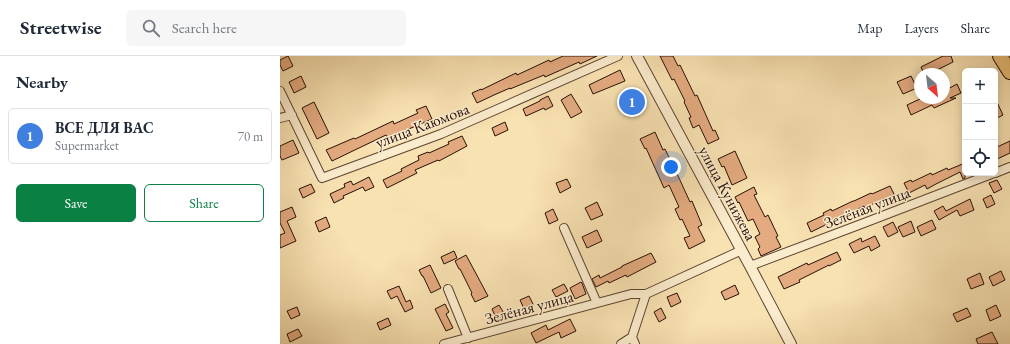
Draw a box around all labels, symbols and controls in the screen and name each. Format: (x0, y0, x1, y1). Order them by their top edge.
search box (126, 10, 406, 46)
text: Streetwise (20, 15, 102, 40)
icon: search (140, 17, 162, 39)
text: Search here (172, 18, 237, 37)
text: Map (857, 19, 882, 37)
text: Layers (904, 19, 939, 37)
text: Share (961, 19, 990, 37)
north arrow (914, 68, 950, 104)
map controls (962, 68, 998, 176)
button: + (962, 68, 998, 104)
text: Nearby (16, 71, 68, 93)
pin: 1 (619, 87, 645, 117)
street label: улица Каюмова (372, 98, 473, 153)
button: − (962, 104, 998, 140)
text: ВСЕ ДЛЯ ВАС (55, 118, 154, 137)
text: 1 (27, 128, 33, 145)
text: 70 m (238, 128, 263, 145)
text: Supermarket (55, 137, 119, 154)
button: locate (962, 140, 998, 176)
street label: улица Кунижева (694, 142, 762, 245)
your location (661, 157, 681, 177)
street label: Зелёная улица (821, 181, 914, 234)
button: Save (16, 184, 136, 222)
button: Share (144, 184, 264, 222)
street label: Зелёная улица (483, 285, 576, 329)

